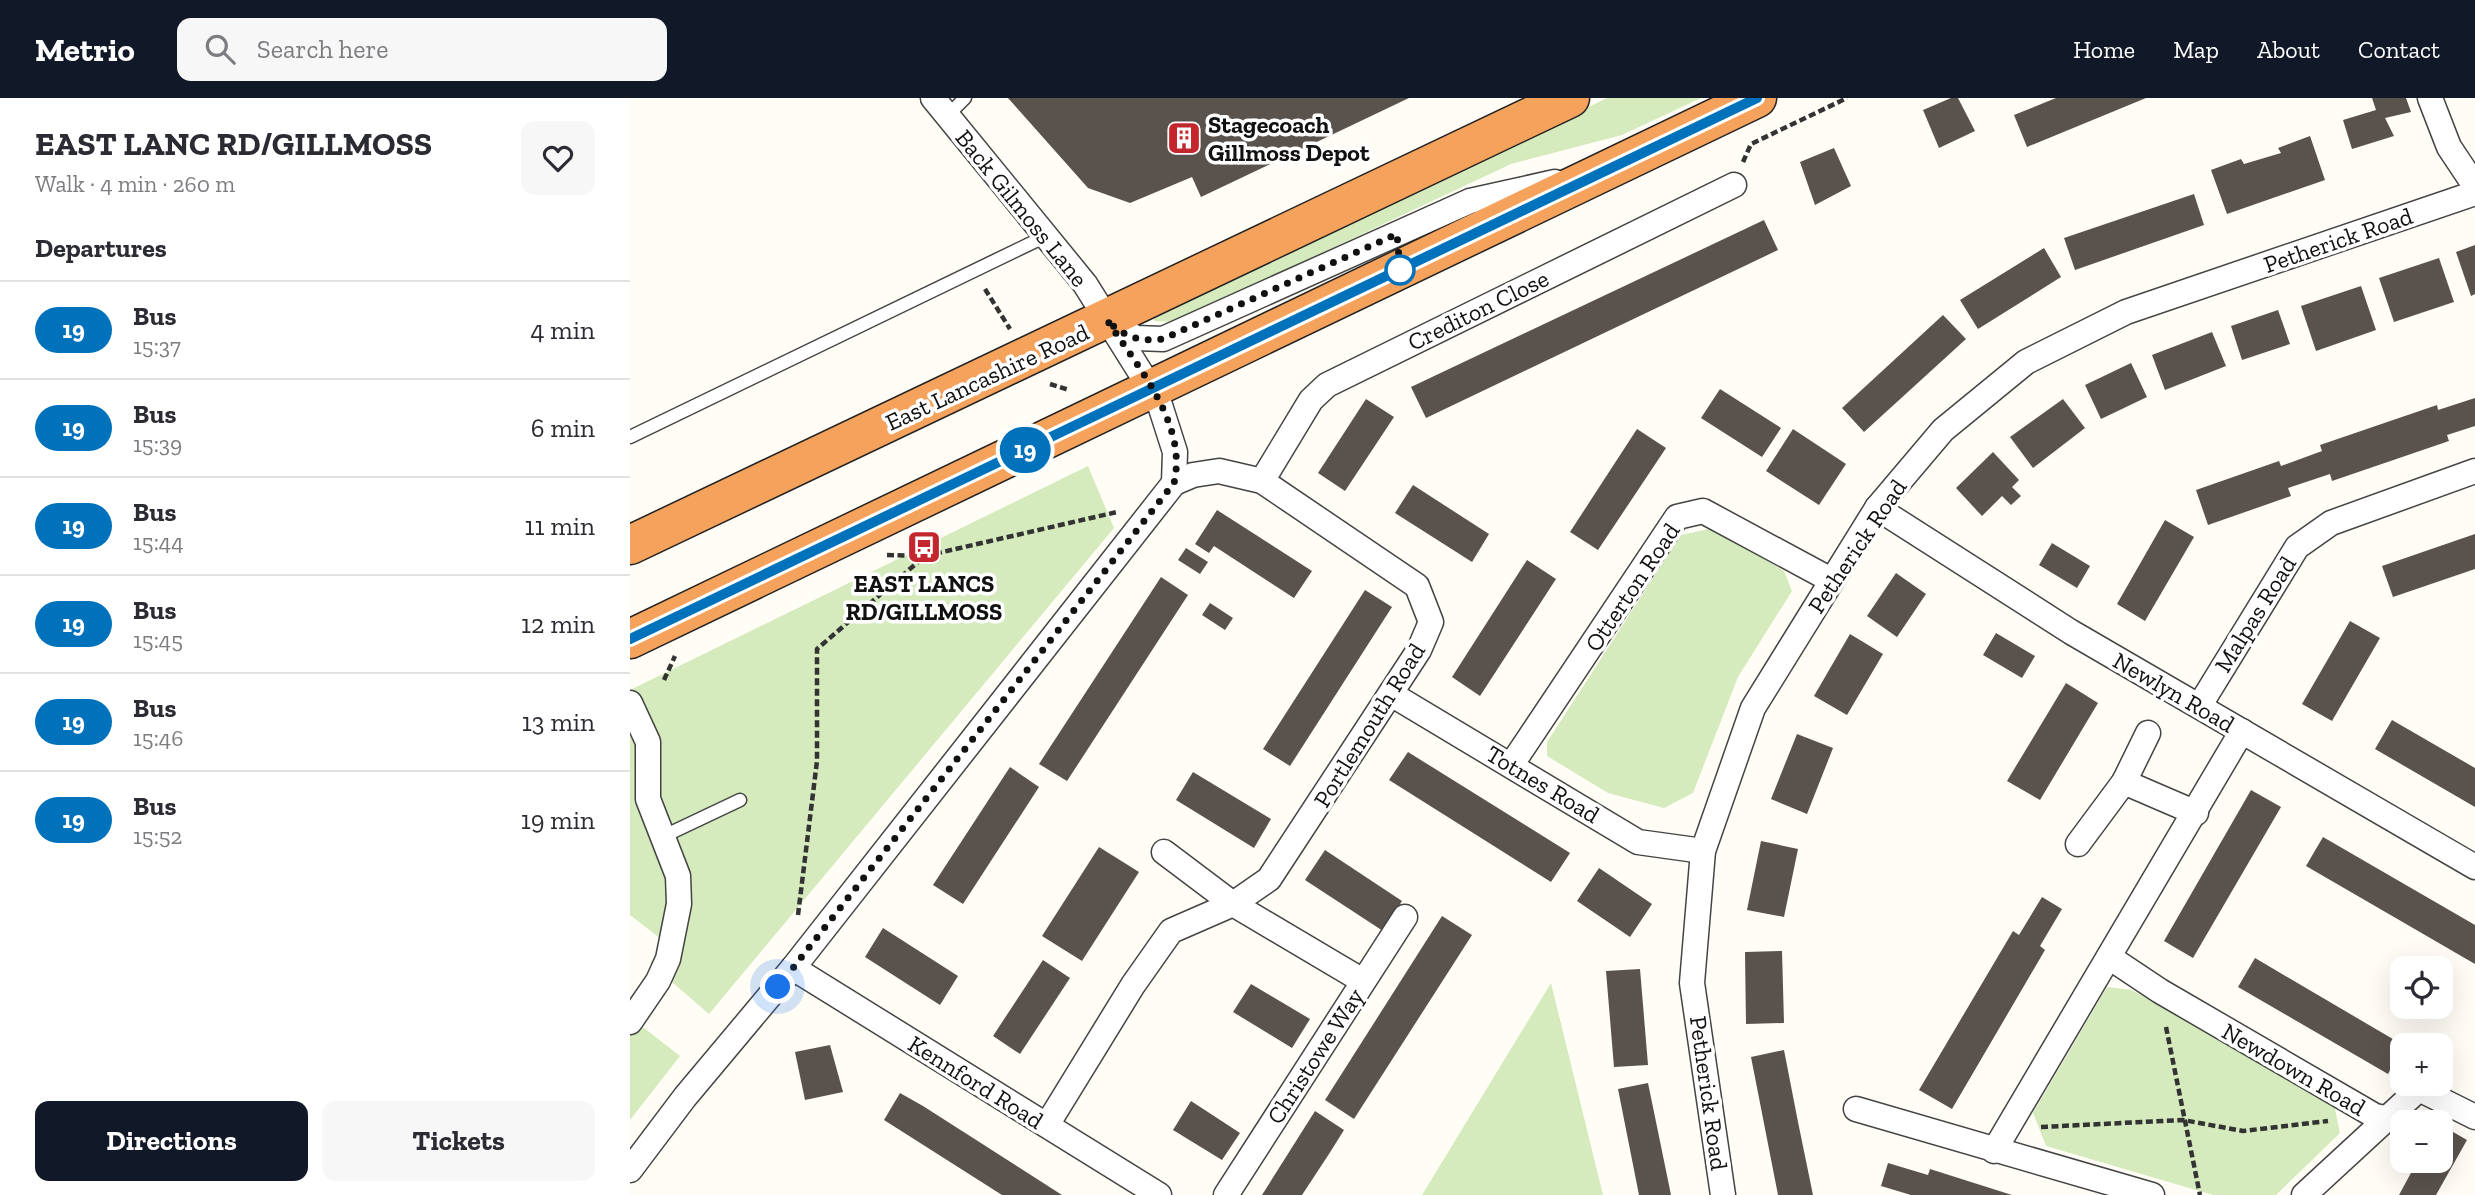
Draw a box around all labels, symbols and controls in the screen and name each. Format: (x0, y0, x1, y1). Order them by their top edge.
search box (177, 18, 667, 81)
text: Metrio (35, 30, 135, 69)
icon: search (201, 30, 239, 68)
text: Search here (257, 33, 389, 65)
text: Home (2073, 35, 2135, 64)
text: Map (2173, 35, 2219, 64)
text: About (2257, 35, 2320, 64)
text: Contact (2358, 35, 2440, 64)
place label: Stagecoach Gillmoss Depot (1208, 110, 1370, 167)
building icon: Stagecoach Gillmoss Depot (1165, 119, 1203, 157)
button: heart (521, 121, 595, 195)
street label: Back Gilmoss Lane (950, 123, 1094, 293)
text: EAST LANC RD/GILLMOSS (35, 124, 432, 163)
text: Walk · 4 min · 260 m (35, 170, 235, 198)
street label: Petherick Road (2260, 201, 2416, 279)
text: Departures (35, 232, 167, 264)
unlabelled marker (1385, 255, 1415, 285)
street label: Crediton Close (1403, 263, 1553, 357)
text: Bus (133, 300, 176, 332)
text: 4 min (530, 314, 595, 346)
text: 19 (62, 315, 85, 344)
street label: East Lancashire Road (881, 317, 1093, 437)
text: 15:37 (133, 332, 181, 360)
text: Bus (133, 398, 176, 430)
text: 6 min (531, 412, 595, 444)
text: 19 (62, 413, 85, 442)
line badge: 19 (994, 427, 1056, 473)
text: 15:39 (133, 430, 182, 458)
text: 19 (1014, 435, 1036, 464)
street label: Petherick Road (1801, 473, 1913, 619)
text: Bus (133, 496, 176, 528)
text: 11 min (524, 510, 595, 542)
text: 19 (62, 511, 85, 540)
street label: Otterton Road (1578, 517, 1686, 657)
text: 15:44 (133, 528, 184, 556)
bus stop icon: EAST LANCS RD/GILLMOSS (905, 528, 943, 566)
street label: Malpas Road (2208, 551, 2302, 677)
place label: EAST LANCS RD/GILLMOSS (846, 569, 1002, 626)
text: Bus (133, 594, 176, 626)
text: 12 min (521, 608, 595, 640)
text: 19 (62, 609, 85, 638)
text: 15:45 (133, 626, 183, 654)
street label: Portlemouth Road (1307, 638, 1431, 812)
street label: Newlyn Road (2108, 646, 2240, 738)
text: Bus (133, 692, 176, 724)
text: 13 min (522, 706, 595, 738)
text: 19 (62, 707, 85, 736)
text: 15:46 (133, 724, 183, 752)
street label: Totnes Road (1481, 739, 1605, 829)
text: Bus (133, 790, 176, 822)
text: 19 min (521, 804, 595, 836)
text: 19 (62, 805, 85, 834)
text: 15:52 (133, 822, 182, 850)
map controls (2390, 956, 2453, 1173)
button: locate (2390, 956, 2453, 1019)
your location (760, 969, 795, 1004)
street label: Christowe Way (1260, 982, 1370, 1129)
street label: Petherick Road (1684, 1014, 1734, 1172)
street label: Newdown Road (2217, 1016, 2371, 1122)
street label: Kennford Road (903, 1029, 1049, 1135)
button: + (2390, 1033, 2453, 1096)
button: Directions (35, 1101, 308, 1181)
button: Tickets (322, 1101, 595, 1181)
button: − (2390, 1110, 2453, 1173)

